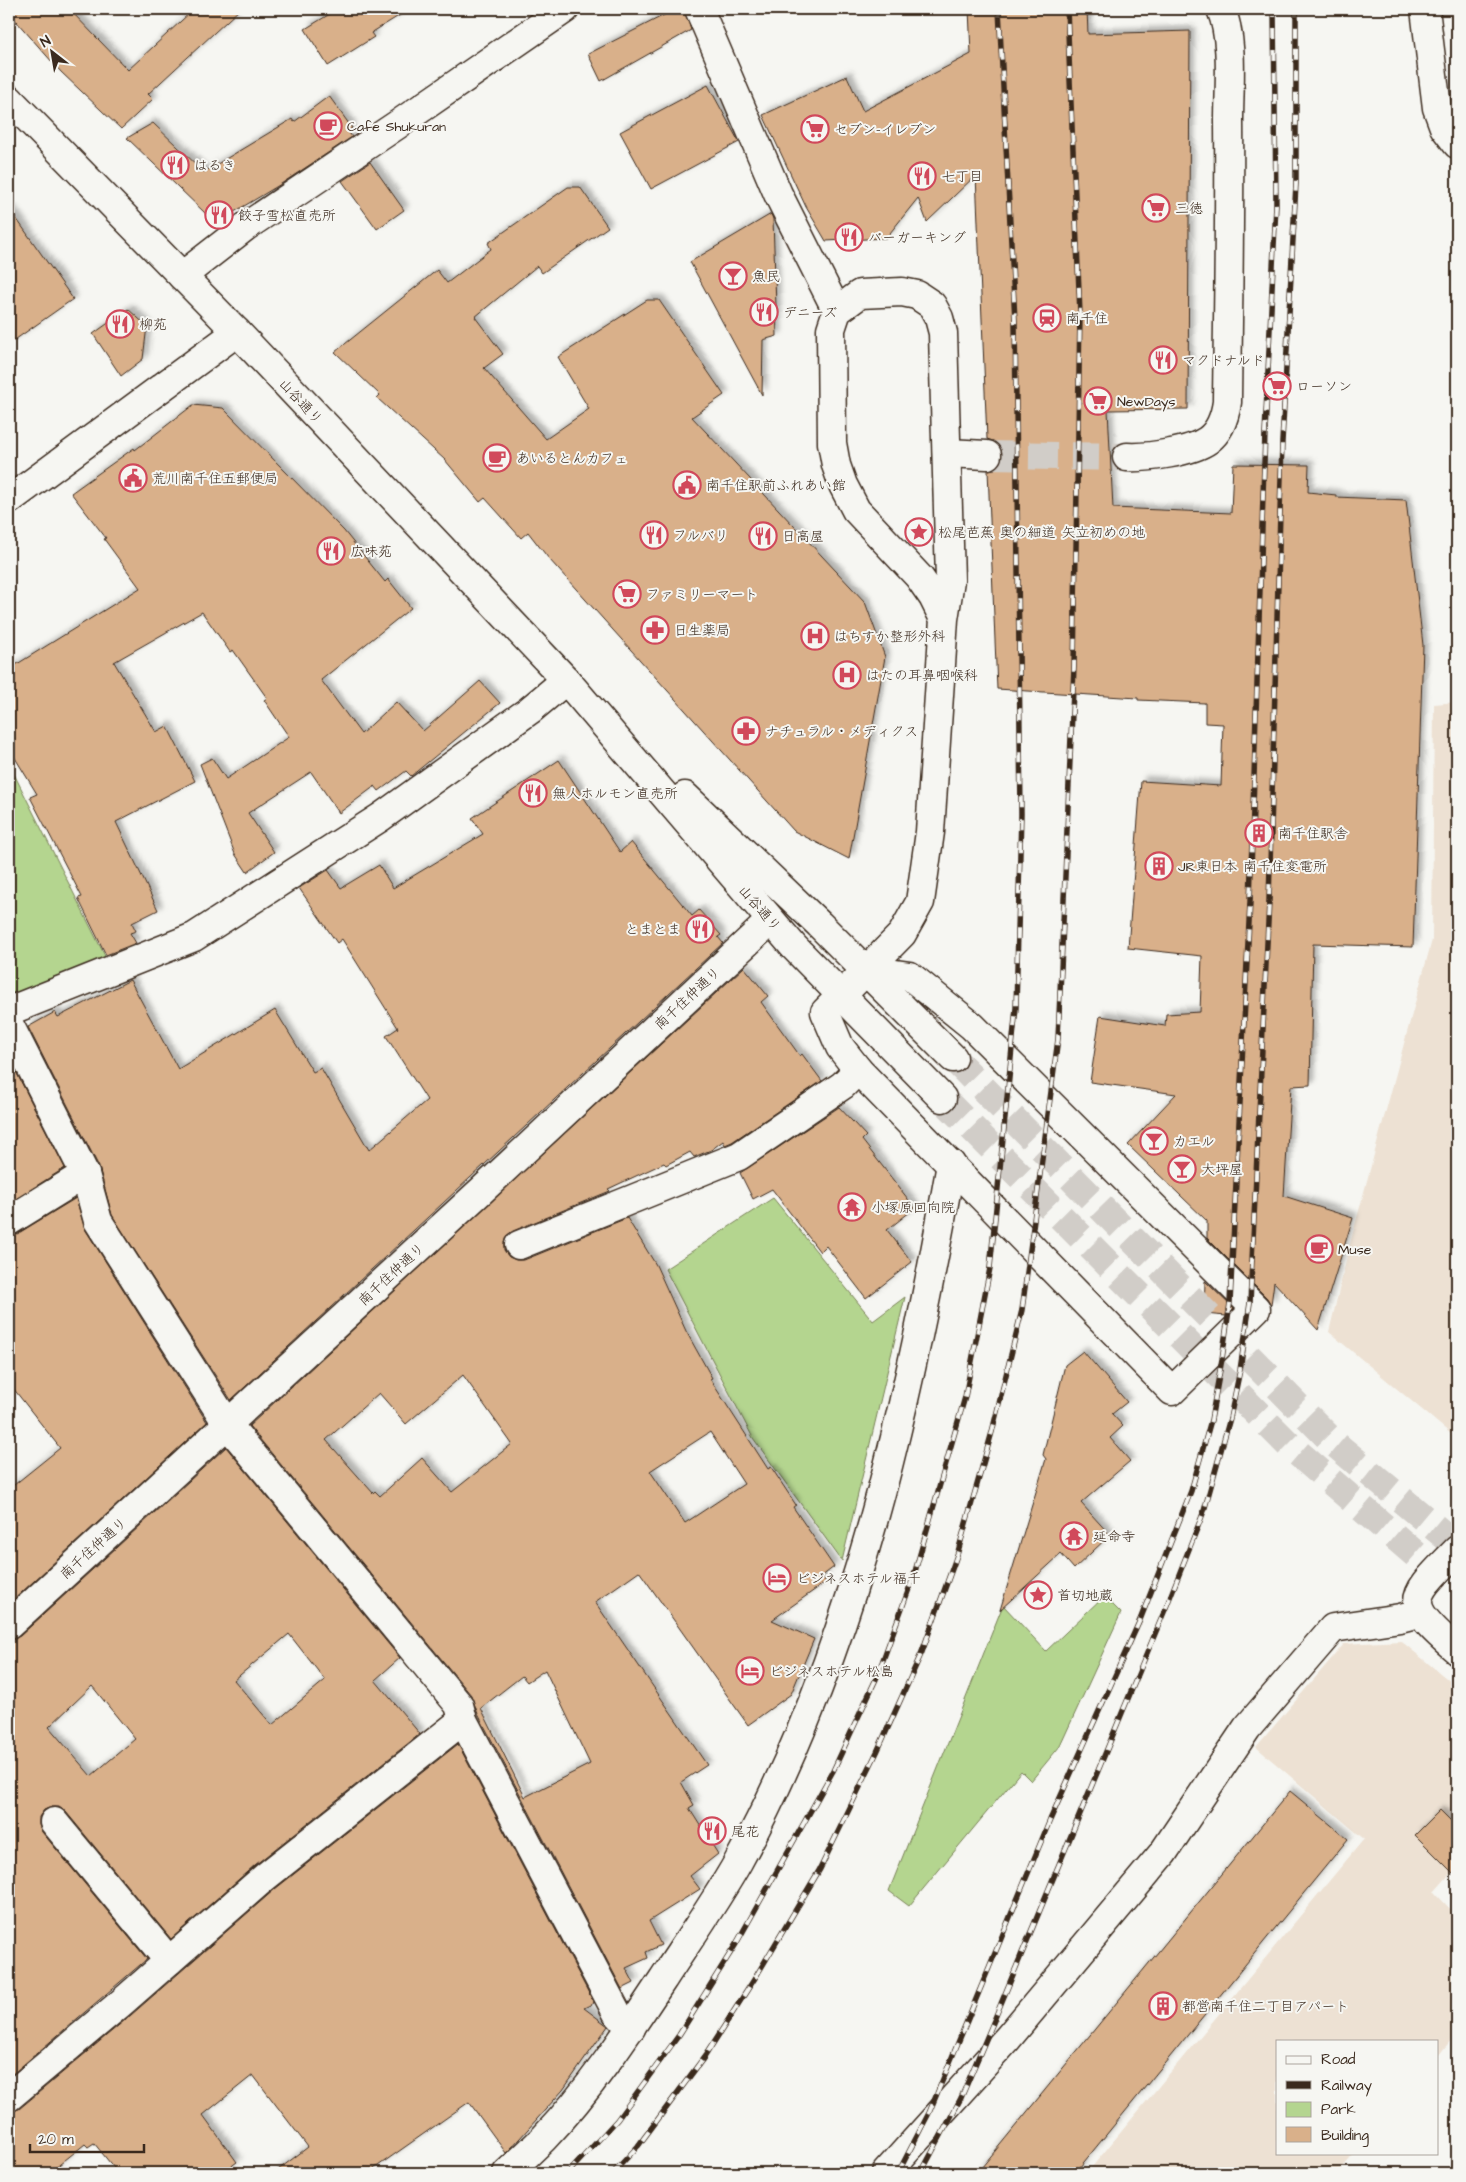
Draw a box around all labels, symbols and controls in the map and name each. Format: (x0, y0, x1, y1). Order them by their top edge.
north arrow (28, 28, 78, 78)
text: N (37, 31, 55, 53)
cafe icon: Cafe Shukuran (313, 111, 343, 141)
supermarket icon: セブン-イレブン (800, 114, 830, 144)
place label: Cafe Shukuran (347, 117, 446, 137)
place label: セブン-イレブン (834, 120, 936, 140)
restaurant icon: はるき (160, 150, 190, 180)
place label: はるき (194, 156, 236, 176)
restaurant icon: 七丁目 (907, 161, 937, 191)
place label: 七丁目 (941, 167, 983, 187)
supermarket icon: 三徳 (1141, 193, 1171, 223)
place label: 三徳 (1175, 199, 1203, 219)
restaurant icon: 餃子雪松直売所 (204, 200, 234, 230)
place label: 餃子雪松直売所 (238, 206, 336, 226)
restaurant icon: バーガーキング (834, 222, 864, 252)
place label: バーガーキング (868, 228, 966, 248)
bar icon: 魚民 (718, 261, 748, 291)
place label: 魚民 (752, 267, 780, 287)
restaurant icon: デニーズ (749, 297, 779, 327)
place label: デニーズ (783, 303, 837, 323)
station icon: 南千住 (1032, 303, 1062, 333)
restaurant icon: 柳苑 (105, 309, 135, 339)
place label: 南千住 (1066, 309, 1108, 329)
place label: 柳苑 (139, 315, 167, 335)
restaurant icon: マクドナルド (1148, 345, 1178, 375)
place label: マクドナルド (1182, 351, 1265, 371)
supermarket icon: ローソン (1262, 371, 1292, 401)
street label: 山谷通り (274, 374, 327, 429)
place label: ローソン (1296, 377, 1352, 397)
supermarket icon: NewDays (1083, 386, 1113, 416)
place label: NewDays (1117, 392, 1176, 412)
cafe icon: あいるとんカフェ (482, 443, 512, 473)
place label: あいるとんカフェ (516, 449, 628, 469)
public building icon: 荒川南千住五郵便局 (118, 463, 148, 493)
place label: 荒川南千住五郵便局 (152, 469, 278, 489)
public building icon: 南千住駅前ふれあい館 (672, 470, 702, 500)
place label: 南千住駅前ふれあい館 (706, 476, 846, 496)
place icon: 松尾芭蕉 奥の細道 矢立初めの地 (904, 517, 934, 547)
restaurant icon: フルバリ (639, 520, 669, 550)
restaurant icon: 日高屋 (748, 521, 778, 551)
place label: 松尾芭蕉 奥の細道 矢立初めの地 (938, 523, 1145, 543)
place label: フルバリ (673, 526, 728, 546)
place label: 日高屋 (782, 527, 824, 547)
restaurant icon: 広味苑 (316, 536, 346, 566)
place label: 広味苑 (350, 542, 392, 562)
supermarket icon: ファミリーマート (612, 579, 642, 609)
place label: ファミリーマート (646, 585, 758, 605)
pharmacy icon: 日生薬局 (640, 615, 670, 645)
place label: 日生薬局 (674, 621, 730, 641)
hospital icon: はちすか整形外科 (800, 621, 830, 651)
place label: はちすか整形外科 (834, 627, 945, 647)
hospital icon: はたの耳鼻咽喉科 (832, 660, 862, 690)
place label: はたの耳鼻咽喉科 (866, 666, 978, 686)
pharmacy icon: ナチュラル・メディクス (731, 716, 761, 746)
place label: ナチュラル・メディクス (765, 722, 918, 742)
restaurant icon: 無人ホルモン直売所 (518, 778, 548, 808)
place label: 無人ホルモン直売所 (552, 784, 678, 804)
building icon: 南千住駅舎 (1244, 818, 1274, 848)
place label: 南千住駅舎 (1278, 824, 1348, 844)
building icon: JR東日本 南千住変電所 (1144, 851, 1174, 881)
place label: JR東日本 南千住変電所 (1178, 857, 1327, 877)
street label: 山谷通り (733, 881, 785, 936)
restaurant icon: とまとま (685, 914, 715, 944)
place label: とまとま (625, 920, 681, 940)
street label: 南千住仲通り (650, 963, 725, 1035)
bar icon: カエル (1139, 1126, 1169, 1156)
place label: カエル (1173, 1132, 1215, 1152)
bar icon: 大坪屋 (1167, 1154, 1197, 1184)
place label: 大坪屋 (1201, 1160, 1243, 1180)
temple icon: 小塚原回向院 (837, 1192, 867, 1222)
place label: 小塚原回向院 (871, 1198, 955, 1218)
cafe icon: Muse (1304, 1234, 1334, 1264)
street label: 南千住仲通り (354, 1239, 429, 1311)
place label: Muse (1338, 1240, 1372, 1260)
street label: 南千住仲通り (56, 1513, 132, 1584)
temple icon: 延命寺 (1059, 1521, 1089, 1551)
place label: 延命寺 (1093, 1527, 1135, 1547)
hotel icon: ビジネスホテル福千 (762, 1563, 792, 1593)
place label: ビジネスホテル福千 (796, 1569, 921, 1589)
place icon: 首切地蔵 (1023, 1580, 1053, 1610)
place label: 首切地蔵 (1057, 1586, 1113, 1606)
hotel icon: ビジネスホテル松島 (735, 1656, 765, 1686)
place label: ビジネスホテル松島 (769, 1662, 894, 1682)
restaurant icon: 尾花 (697, 1816, 727, 1846)
place label: 尾花 (731, 1822, 759, 1842)
building icon: 都営南千住二丁目アパート (1148, 1991, 1178, 2021)
place label: 都営南千住二丁目アパート (1182, 1997, 1349, 2017)
legend (1276, 2040, 1438, 2154)
text: Road (1321, 2049, 1356, 2070)
text: Railway (1321, 2075, 1372, 2097)
text: Park (1321, 2099, 1356, 2120)
scale bar (30, 2122, 144, 2154)
text: Building (1321, 2125, 1369, 2147)
text: 20 m (38, 2129, 74, 2150)

